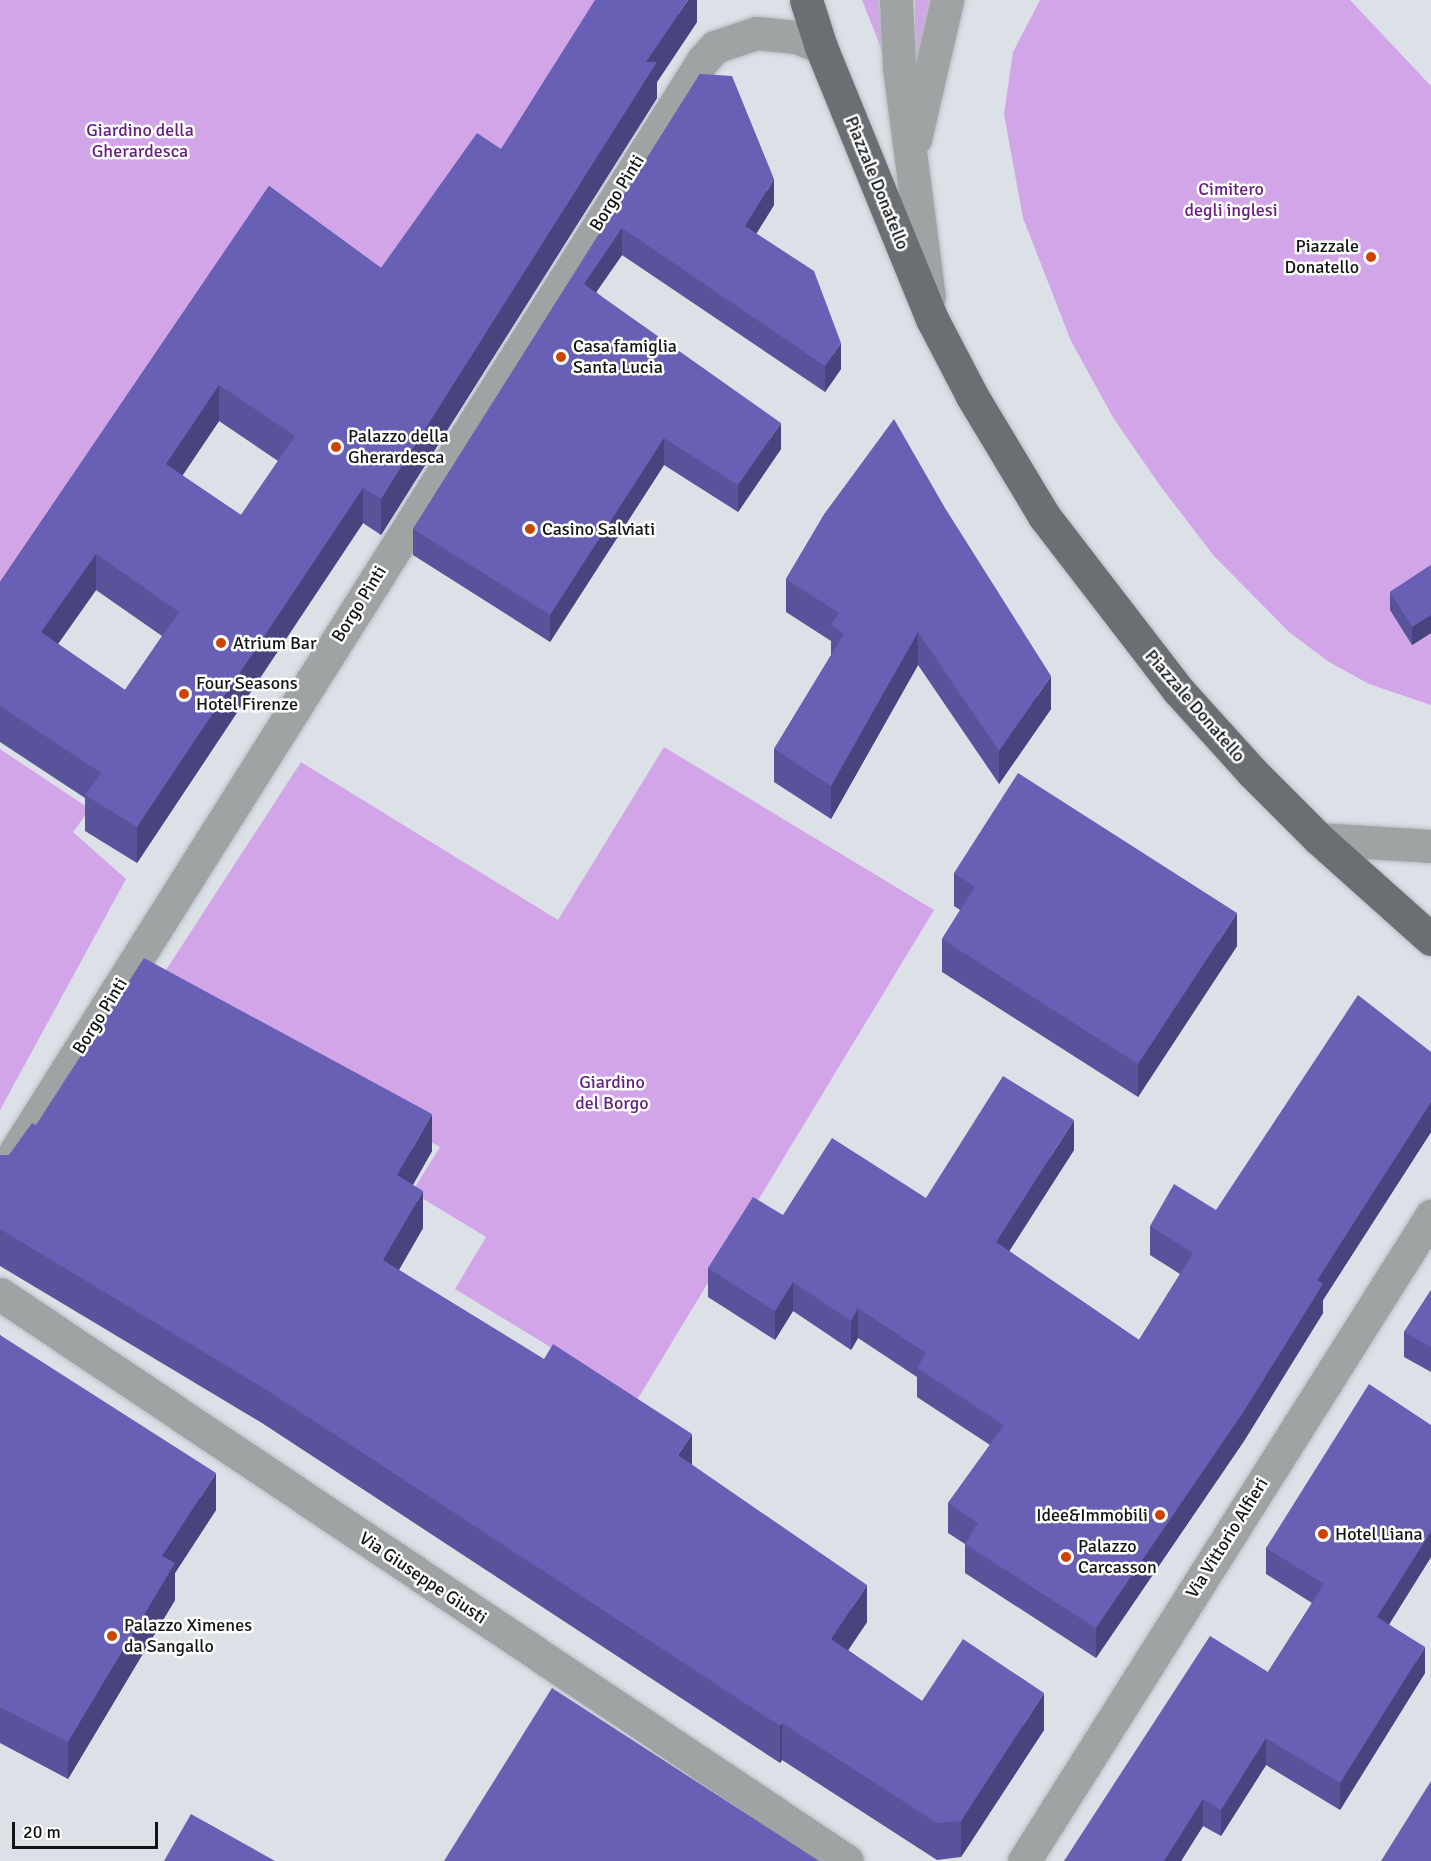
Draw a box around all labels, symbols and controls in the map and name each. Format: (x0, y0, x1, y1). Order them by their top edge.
street label: Piazzale Donatello (840, 113, 914, 253)
park label: Giardino della Gherardesca (86, 120, 194, 162)
street label: Borgo Pinti (585, 151, 649, 235)
park label: Cimitero degli inglesi (1184, 179, 1278, 222)
place label: Piazzale Donatello (1285, 236, 1359, 278)
marker: Piazzale Donatello (1364, 250, 1378, 264)
place label: Casa famiglia Santa Lucia (573, 336, 677, 378)
marker: Casa famiglia Santa Lucia (554, 350, 568, 364)
place label: Palazzo della Gherardesca (348, 426, 449, 468)
marker: Palazzo della Gherardesca (329, 440, 343, 454)
place label: Casino Salviati (542, 518, 655, 540)
marker: Casino Salviati (523, 522, 537, 536)
street label: Borgo Pinti (327, 562, 391, 646)
place label: Atrium Bar (233, 632, 317, 654)
marker: Atrium Bar (214, 636, 228, 650)
street label: Piazzale Donatello (1140, 645, 1250, 767)
place label: Four Seasons Hotel Firenze (196, 673, 298, 716)
marker: Four Seasons Hotel Firenze (177, 687, 191, 701)
street label: Borgo Pinti (68, 974, 132, 1058)
park label: Giardino del Borgo (575, 1072, 649, 1114)
street label: Via Vittorio Alfieri (1181, 1474, 1273, 1602)
place label: Idee&Immobili (1036, 1504, 1148, 1526)
marker: Idee&Immobili (1153, 1508, 1167, 1522)
place label: Hotel Liana (1335, 1523, 1423, 1545)
street label: Via Giuseppe Giusti (355, 1527, 491, 1629)
marker: Hotel Liana (1316, 1527, 1330, 1541)
place label: Palazzo Carcasson (1078, 1536, 1157, 1578)
marker: Palazzo Carcasson (1059, 1550, 1073, 1564)
place label: Palazzo Ximenes da Sangallo (124, 1615, 252, 1658)
marker: Palazzo Ximenes da Sangallo (105, 1629, 119, 1643)
scale bar (15, 1810, 160, 1848)
text: 20 m (23, 1821, 61, 1843)

